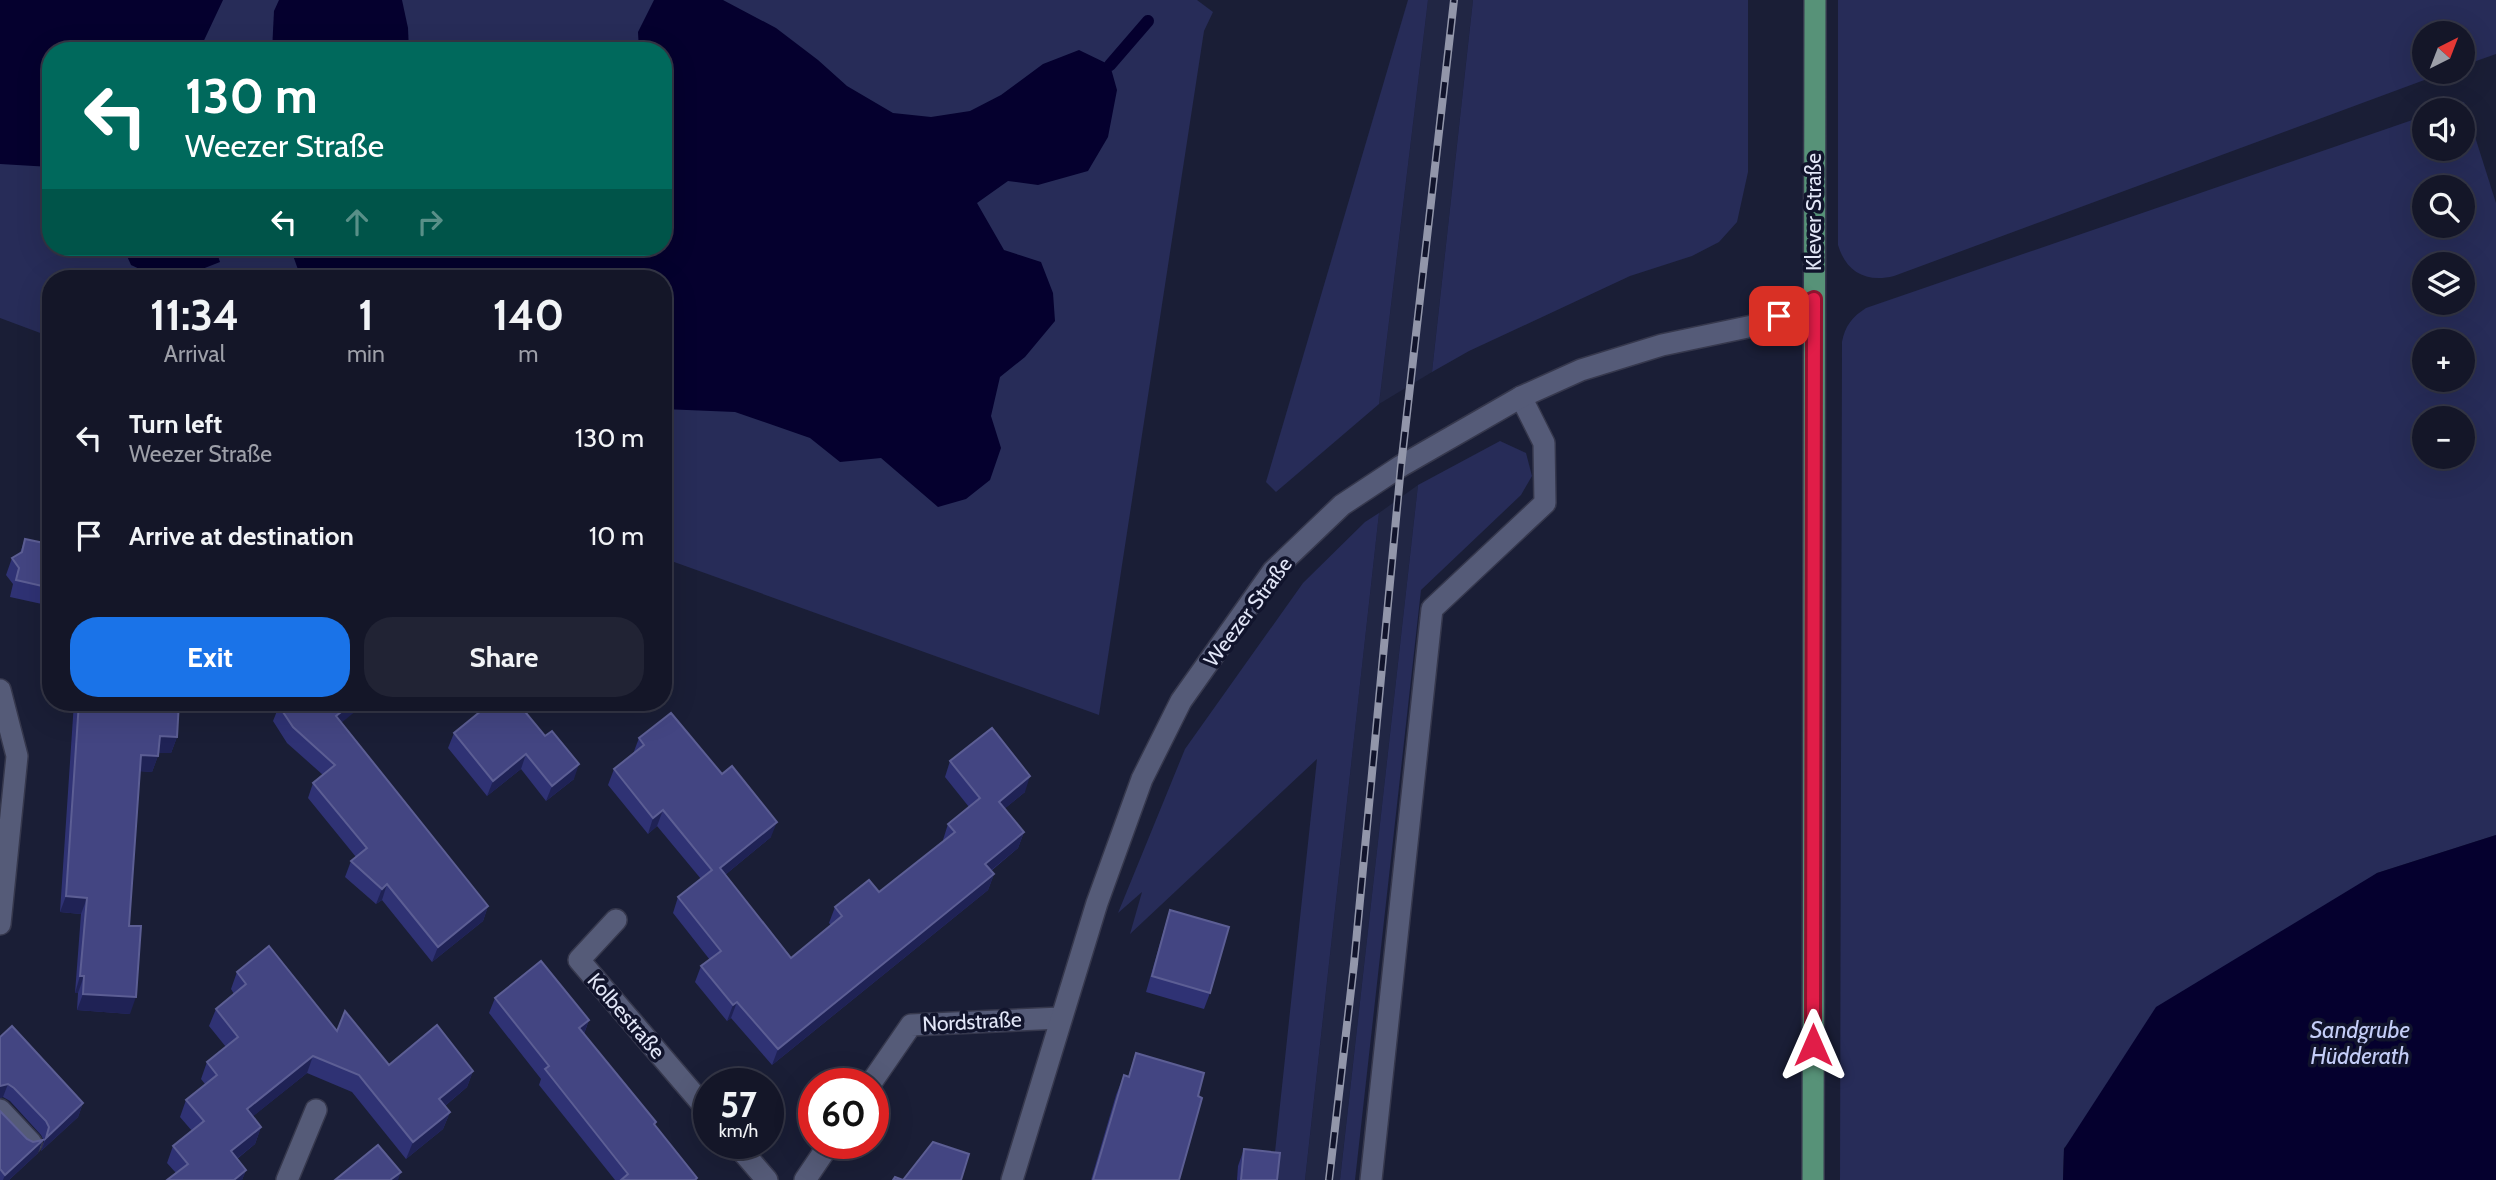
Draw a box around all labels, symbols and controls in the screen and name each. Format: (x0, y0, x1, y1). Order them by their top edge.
north arrow (2412, 21, 2474, 84)
map controls (2412, 21, 2475, 469)
text: 130 m (185, 66, 318, 125)
icon: left (70, 70, 161, 161)
button: sound (2412, 98, 2475, 161)
text: Weezer Straße (185, 126, 384, 165)
street label: Klever Straße (1801, 153, 1826, 271)
button: search (2412, 175, 2475, 238)
icon: left (265, 203, 303, 241)
icon: ahead (338, 203, 376, 241)
icon: right (411, 203, 449, 241)
button: layers (2412, 252, 2475, 315)
pin (1749, 286, 1809, 346)
text: 11:34 (150, 289, 239, 341)
text: 1 (358, 289, 374, 341)
text: 140 (493, 289, 564, 341)
icon: arrive (1760, 297, 1798, 335)
button: + (2412, 329, 2475, 392)
text: Arrival (164, 340, 225, 368)
text: min (347, 340, 385, 368)
text: m (518, 340, 539, 368)
button: − (2412, 406, 2475, 469)
text: Turn left (129, 408, 222, 440)
icon: left (70, 419, 108, 457)
text: 130 m (575, 422, 644, 454)
text: Weezer Straße (129, 440, 272, 468)
icon: arrive (70, 517, 108, 555)
text: Arrive at destination (129, 520, 354, 552)
text: 10 m (589, 520, 644, 552)
street label: Weezer Straße (1198, 552, 1297, 671)
button: Exit (70, 617, 350, 697)
button: Share (364, 617, 644, 697)
street label: Kolbestraße (582, 968, 670, 1064)
street label: Nordstraße (922, 1006, 1022, 1037)
position arrow (1776, 1008, 1850, 1082)
water label: Sandgrube Hüdderath (2310, 1016, 2410, 1070)
speed limit sign: 60 (798, 1068, 889, 1159)
text: 57 (720, 1083, 757, 1126)
text: km/h (719, 1120, 758, 1142)

